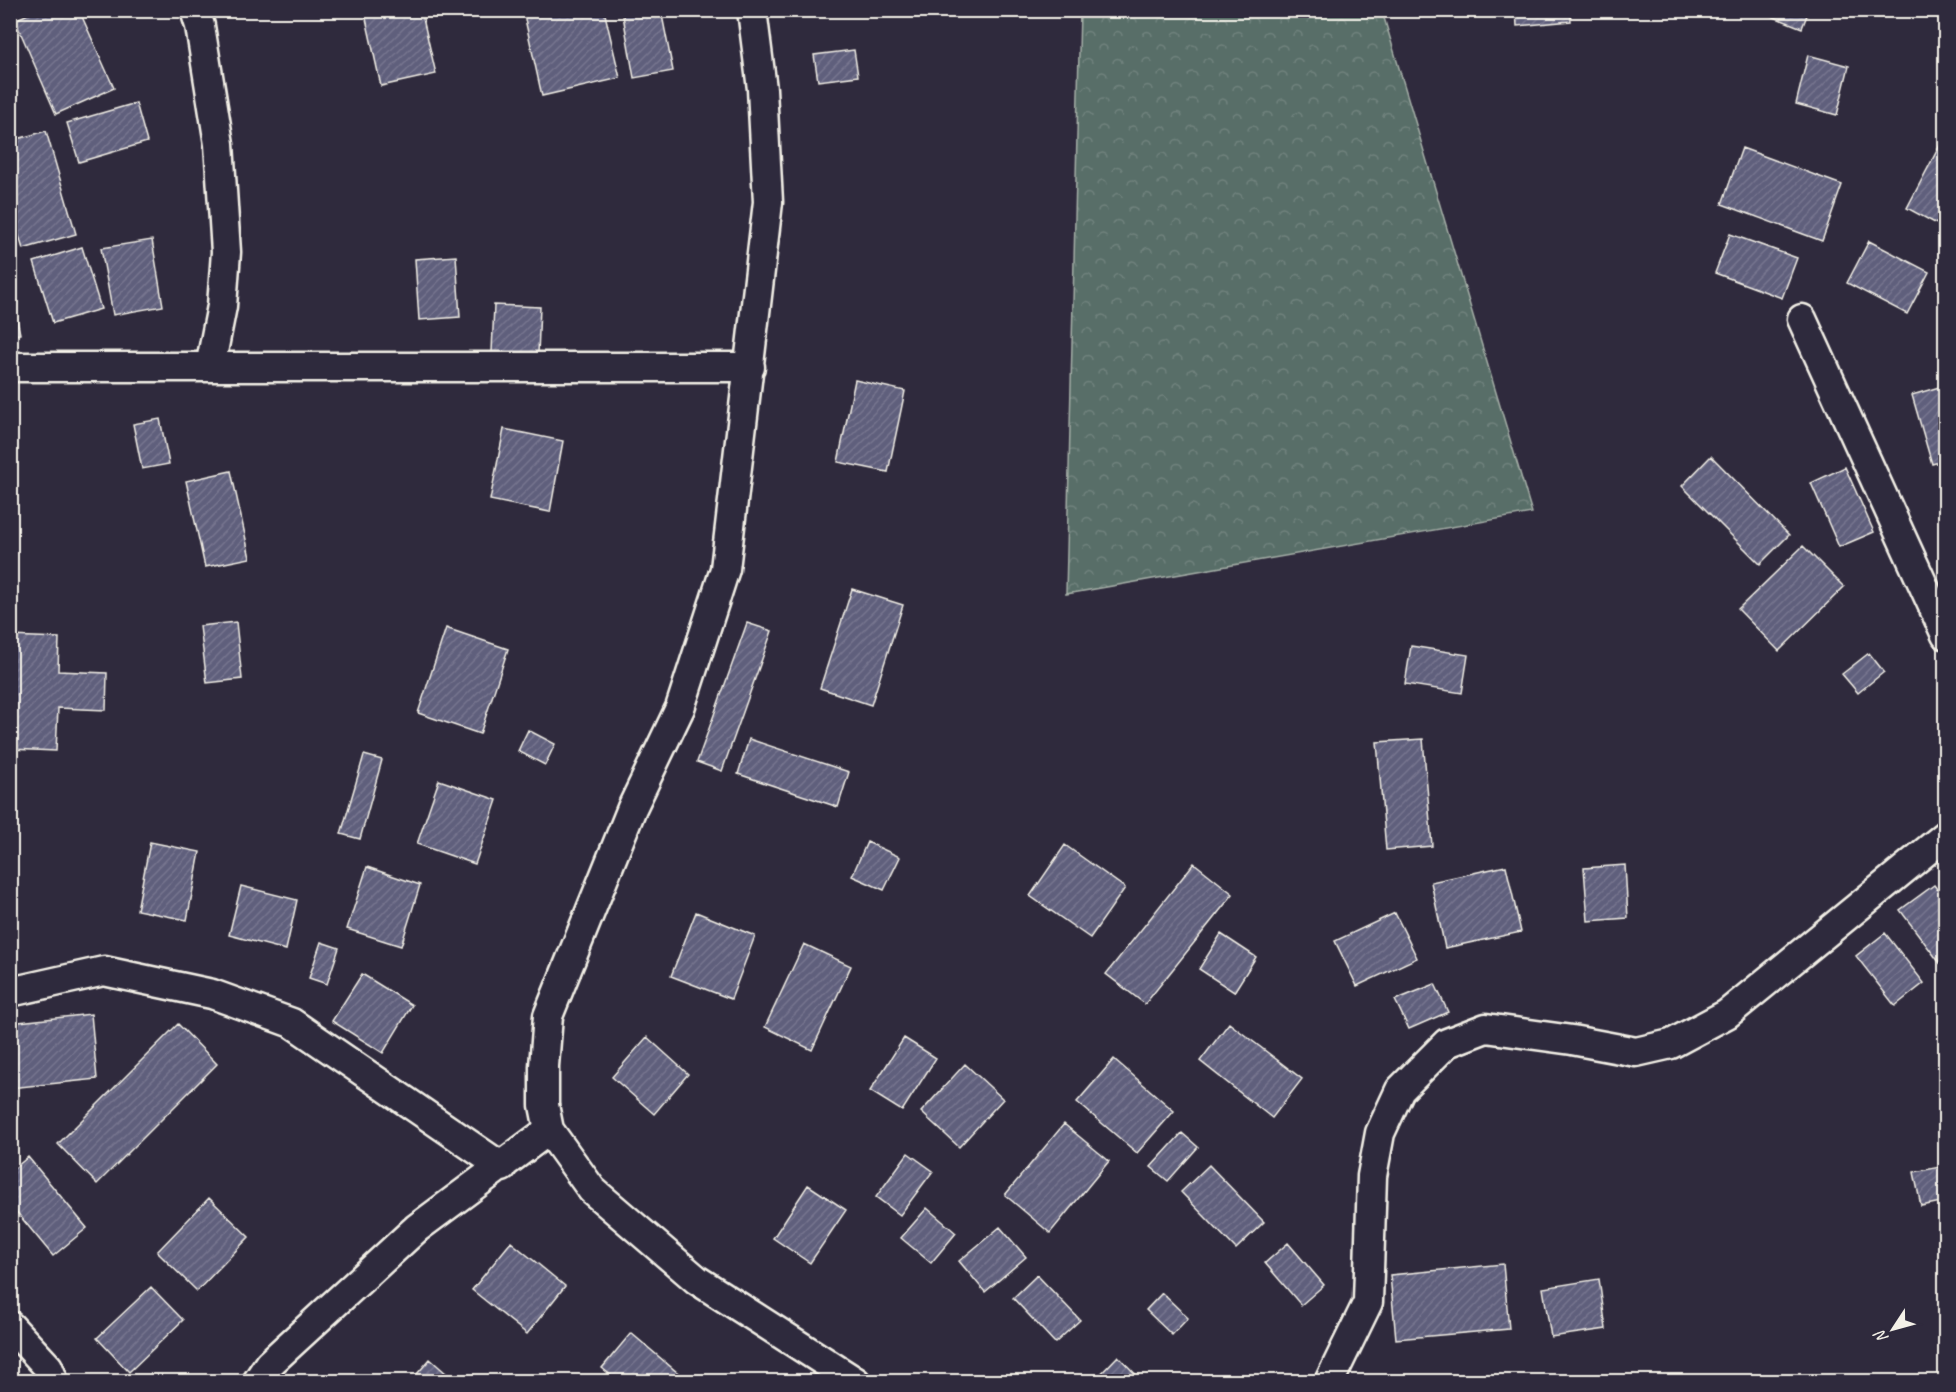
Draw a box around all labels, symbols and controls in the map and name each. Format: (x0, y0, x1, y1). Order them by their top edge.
north arrow (1863, 1299, 1923, 1359)
text: N (1869, 1325, 1893, 1347)

